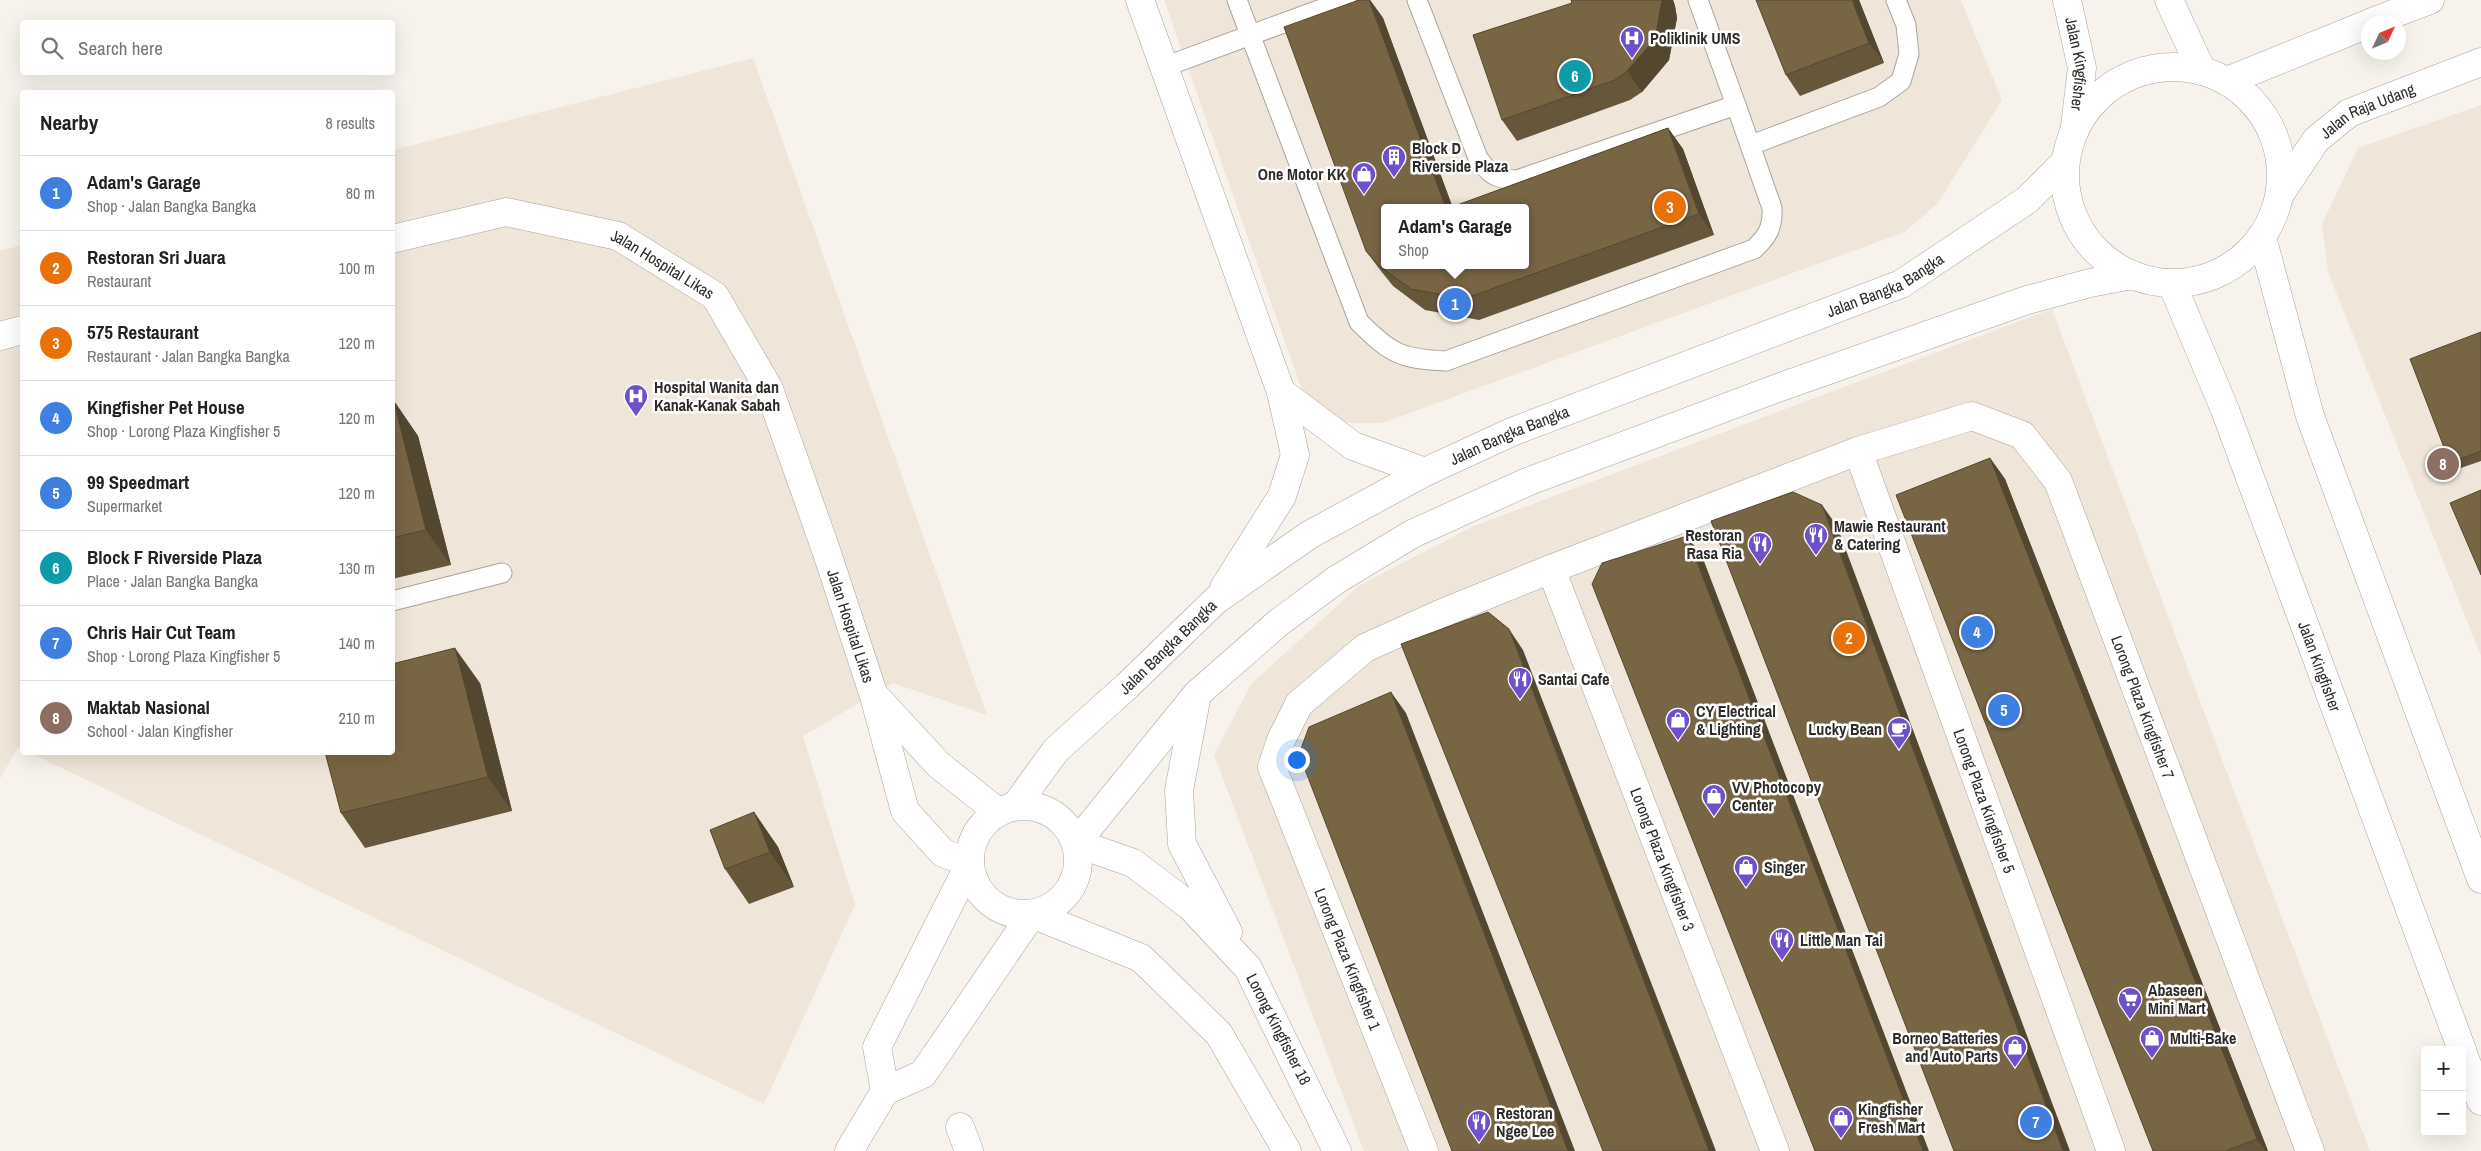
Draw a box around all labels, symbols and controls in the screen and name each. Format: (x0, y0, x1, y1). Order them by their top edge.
street label: Jalan Kingfisher (2060, 15, 2093, 112)
north arrow (2361, 15, 2406, 60)
search box (20, 20, 395, 75)
hospital icon: Poliklinik UMS (1619, 25, 1645, 59)
place label: Poliklinik UMS (1650, 27, 1741, 49)
icon: search (38, 34, 66, 62)
text: Search here (78, 35, 163, 61)
pin: 6 (1559, 57, 1591, 95)
street label: Jalan Raja Udang (2315, 77, 2419, 143)
text: Nearby (40, 108, 98, 137)
text: 8 results (325, 112, 375, 134)
place label: Block D Riverside Plaza (1412, 137, 1509, 177)
building icon: Block D Riverside Plaza (1381, 144, 1407, 178)
shop icon: One Motor KK (1351, 161, 1377, 195)
place label: One Motor KK (1258, 163, 1347, 185)
text: Adam's Garage (87, 169, 201, 195)
text: 1 (52, 182, 60, 204)
text: 80 m (346, 182, 375, 204)
pin: 3 (1654, 188, 1686, 226)
text: Shop · Jalan Bangka Bangka (87, 195, 256, 217)
popup (1381, 204, 1529, 269)
text: Adam's Garage (1398, 213, 1512, 239)
street label: Jalan Hospital Likas (609, 224, 719, 304)
text: Shop (1398, 239, 1429, 261)
text: Restoran Sri Juara (87, 244, 226, 270)
street label: Jalan Bangka Bangka (1824, 247, 1949, 322)
text: 2 (52, 257, 60, 279)
text: 100 m (339, 257, 375, 279)
text: Restaurant (87, 270, 151, 292)
pin: 1 (1439, 285, 1471, 323)
text: 575 Restaurant (87, 319, 199, 345)
text: 3 (52, 332, 60, 354)
text: 120 m (339, 332, 375, 354)
text: Restaurant · Jalan Bangka Bangka (87, 345, 290, 367)
place label: Hospital Wanita dan Kanak-Kanak Sabah (654, 376, 780, 416)
hospital icon: Hospital Wanita dan Kanak-Kanak Sabah (623, 383, 649, 417)
text: Kingfisher Pet House (87, 394, 245, 420)
street label: Jalan Bangka Bangka (1446, 400, 1573, 470)
text: 4 (52, 407, 60, 429)
text: 120 m (339, 407, 375, 429)
text: Shop · Lorong Plaza Kingfisher 5 (87, 420, 280, 442)
pin: 8 (2427, 445, 2459, 483)
text: 99 Speedmart (87, 469, 189, 495)
text: 5 (52, 482, 60, 504)
text: 120 m (339, 482, 375, 504)
text: Supermarket (87, 495, 162, 517)
place label: Mawie Restaurant & Catering (1834, 515, 1946, 555)
restaurant icon: Mawie Restaurant & Catering (1803, 522, 1829, 556)
place label: Restoran Rasa Ria (1685, 524, 1743, 564)
restaurant icon: Restoran Rasa Ria (1747, 531, 1773, 565)
text: Block F Riverside Plaza (87, 544, 262, 570)
text: 6 (52, 557, 60, 579)
text: 130 m (339, 557, 375, 579)
street label: Jalan Hospital Likas (822, 566, 880, 686)
text: Place · Jalan Bangka Bangka (87, 570, 258, 592)
street label: Jalan Bangka Bangka (1114, 594, 1222, 699)
pin: 4 (1961, 613, 1993, 651)
street label: Jalan Kingfisher (2293, 618, 2347, 715)
text: Chris Hair Cut Team (87, 619, 236, 645)
pin: 2 (1833, 619, 1865, 657)
text: 7 (52, 632, 60, 654)
text: 140 m (339, 632, 375, 654)
street label: Lorong Plaza Kingfisher 7 (2106, 632, 2180, 782)
text: Shop · Lorong Plaza Kingfisher 5 (87, 645, 280, 667)
restaurant icon: Santai Cafe (1507, 666, 1533, 700)
place label: Santai Cafe (1538, 668, 1609, 690)
pin: 5 (1988, 691, 2020, 729)
text: Maktab Nasional (87, 694, 210, 720)
place label: CY Electrical & Lighting (1696, 700, 1776, 740)
text: 8 (52, 707, 60, 729)
text: 210 m (339, 707, 375, 729)
shop icon: CY Electrical & Lighting (1665, 707, 1691, 741)
cafe icon: Lucky Bean (1886, 716, 1912, 750)
place label: Lucky Bean (1808, 718, 1882, 740)
text: School · Jalan Kingfisher (87, 720, 233, 742)
street label: Lorong Plaza Kingfisher 5 (1948, 726, 2021, 876)
your location (1284, 747, 1310, 773)
place label: VV Photocopy Center (1732, 776, 1822, 816)
shop icon: VV Photocopy Center (1701, 783, 1727, 817)
street label: Lorong Plaza Kingfisher 3 (1625, 784, 1700, 934)
shop icon: Singer (1733, 854, 1759, 888)
place label: Singer (1764, 856, 1806, 878)
street label: Lorong Plaza Kingfisher 1 (1309, 885, 1387, 1034)
restaurant icon: Little Man Tai (1769, 927, 1795, 961)
place label: Little Man Tai (1800, 929, 1883, 951)
street label: Lorong Kingfisher 18 (1241, 969, 1317, 1089)
place label: Abaseen Mini Mart (2148, 979, 2206, 1019)
supermarket icon: Abaseen Mini Mart (2117, 986, 2143, 1020)
shop icon: Multi-Bake (2139, 1025, 2165, 1059)
place label: Borneo Batteries and Auto Parts (1892, 1027, 1998, 1067)
place label: Multi-Bake (2170, 1027, 2236, 1049)
shop icon: Borneo Batteries and Auto Parts (2002, 1034, 2028, 1068)
map controls (2421, 1046, 2466, 1136)
button: + (2421, 1046, 2466, 1091)
button: − (2421, 1091, 2466, 1136)
place label: Kingfisher Fresh Mart (1858, 1098, 1926, 1138)
place label: Restoran Ngee Lee (1496, 1102, 1554, 1142)
pin: 7 (2020, 1103, 2052, 1141)
shop icon: Kingfisher Fresh Mart (1828, 1105, 1854, 1139)
restaurant icon: Restoran Ngee Lee (1466, 1109, 1492, 1143)

